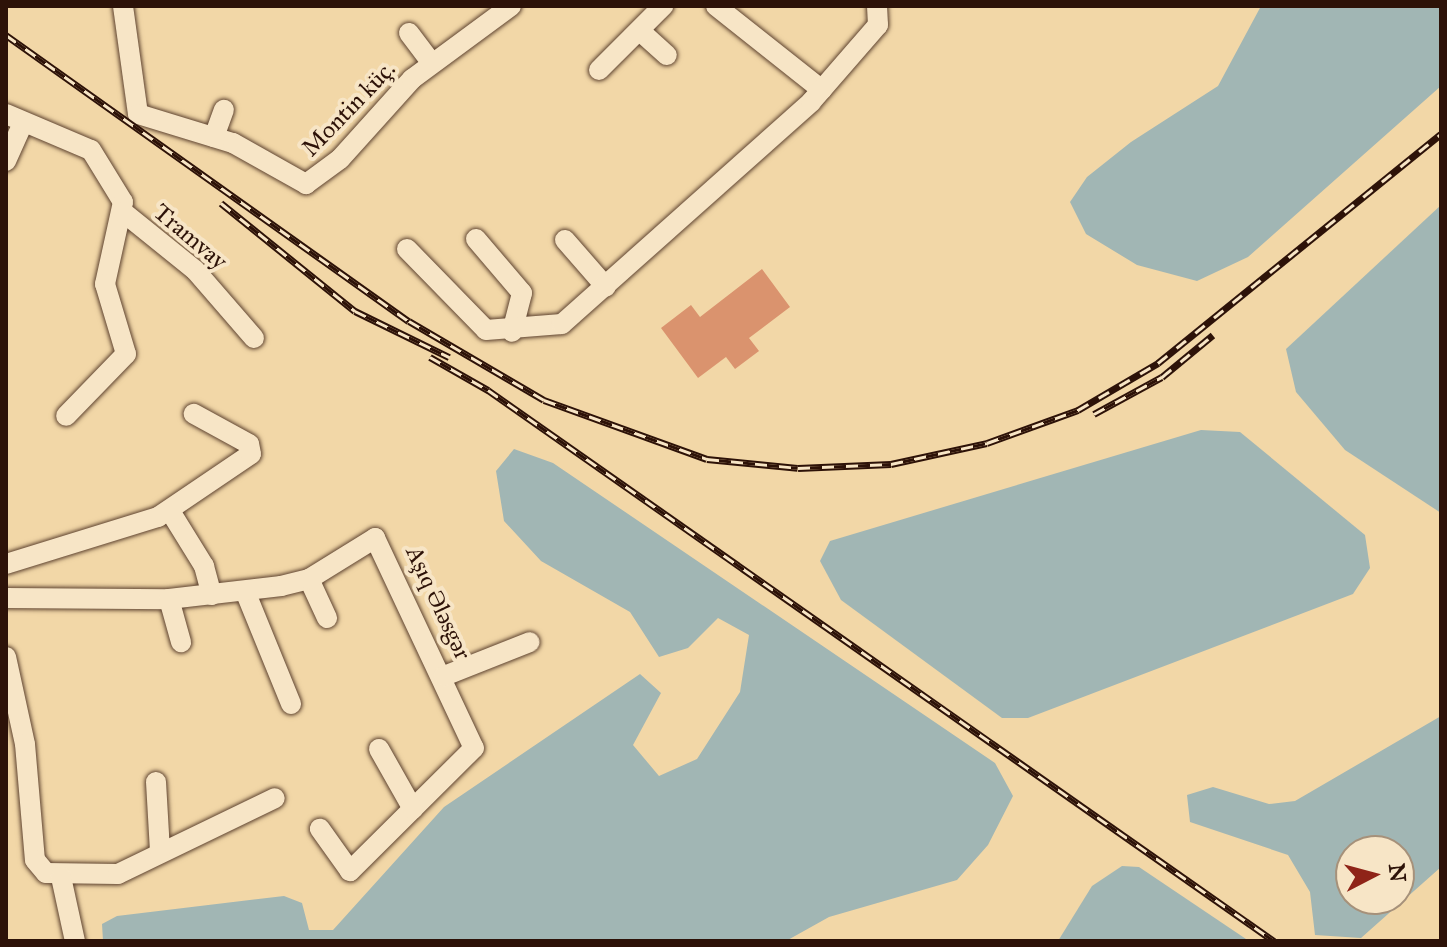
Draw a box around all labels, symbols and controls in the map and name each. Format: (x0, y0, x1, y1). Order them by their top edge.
street label: Montin küç. (296, 55, 402, 163)
street label: Tramvay (147, 198, 233, 276)
street label: Aşıq Ələsgər (399, 542, 477, 664)
north arrow (1335, 835, 1415, 915)
text: N (1383, 862, 1412, 883)

